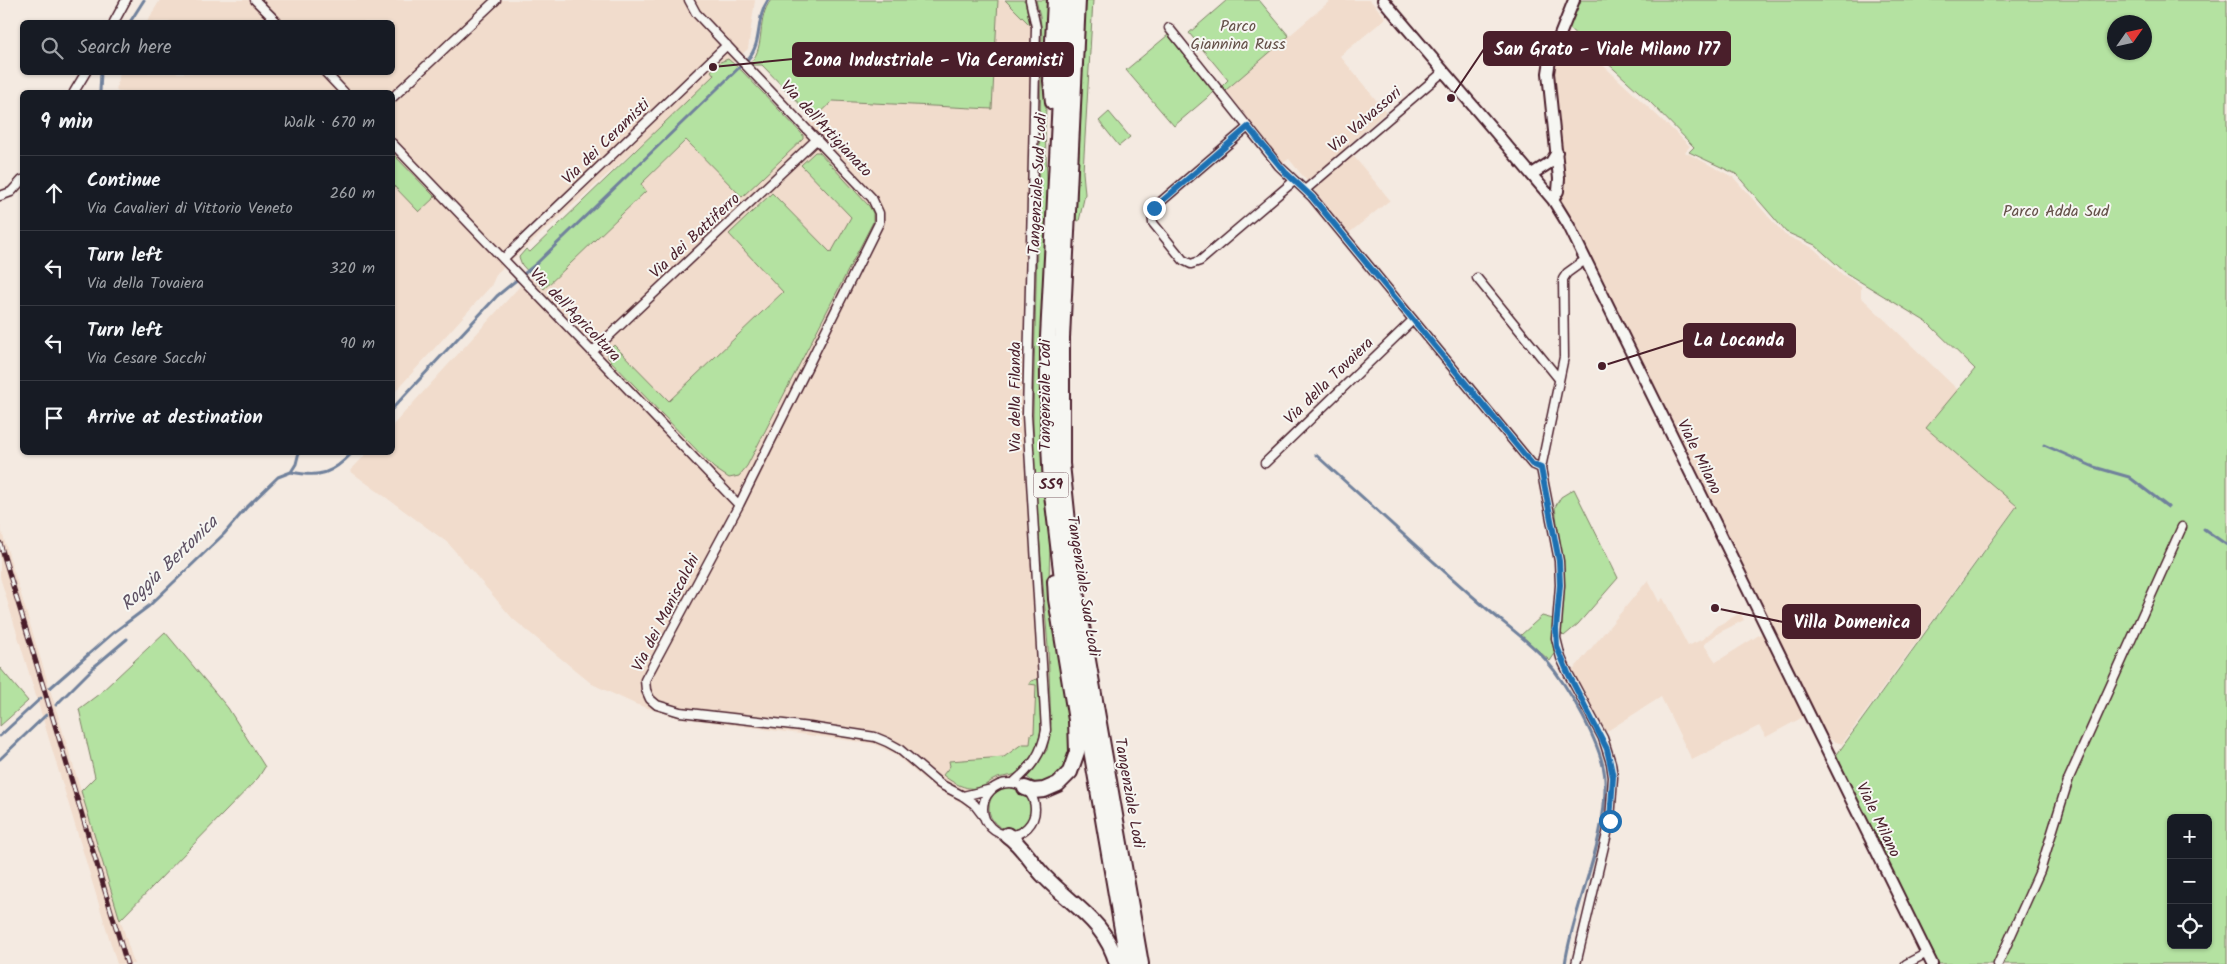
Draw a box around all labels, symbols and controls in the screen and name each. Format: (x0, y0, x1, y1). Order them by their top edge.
park label: Parco Giannina Russ (1190, 14, 1286, 57)
north arrow (2107, 15, 2152, 60)
search box (20, 20, 395, 75)
callout: San Grato - Viale Milano 177 (1484, 32, 1730, 65)
text: Search here (78, 33, 172, 63)
icon: search (38, 34, 66, 62)
text: San Grato - Viale Milano 177 (1494, 36, 1720, 65)
callout: Zona Industriale - Via Ceramisti (793, 43, 1073, 76)
text: Zona Industriale - Via Ceramisti (803, 47, 1064, 76)
street label: Via dell'Artigianato (774, 75, 878, 183)
street label: Via Valvassori (1323, 80, 1408, 159)
street label: Via dei Ceramisti (556, 92, 657, 191)
text: 9 min (40, 106, 93, 139)
text: Walk · 670 m (284, 110, 375, 135)
street label: Tangenziale Sud Lodi (1022, 111, 1054, 256)
text: Continue (87, 166, 160, 196)
icon: ahead (40, 179, 68, 207)
text: 260 m (330, 181, 375, 206)
street label: Via dei Battiferro (644, 187, 746, 285)
text: Via Cavalieri di Vittorio Veneto (87, 196, 293, 221)
route end (1143, 197, 1166, 220)
park label: Parco Adda Sud (2003, 199, 2110, 224)
text: Turn left (87, 241, 162, 271)
icon: left (40, 254, 68, 282)
text: 320 m (329, 256, 375, 281)
street label: Via dell'Agricoltura (523, 262, 627, 368)
text: Via della Tovaiera (87, 271, 204, 296)
text: Turn left (87, 316, 162, 346)
callout: La Locanda (1684, 324, 1795, 357)
text: La Locanda (1694, 327, 1784, 356)
icon: left (40, 329, 68, 357)
text: 90 m (340, 331, 375, 356)
street label: Via della Tovaiera (1278, 331, 1380, 431)
street label: Tangenziale Lodi (1033, 338, 1058, 451)
street label: Via della Filanda (1003, 342, 1028, 452)
text: Via Cesare Sacchi (87, 346, 206, 371)
text: Arrive at destination (87, 403, 263, 433)
icon: arrive (40, 404, 68, 432)
street label: Viale Milano (1670, 415, 1728, 499)
road number: SS9 (1034, 472, 1068, 498)
water label: Roggia Bertonica (114, 508, 227, 618)
street label: Tangenziale Sud Lodi (1060, 514, 1107, 659)
street label: Via dei Maniscalchi (626, 549, 707, 676)
callout: Villa Domenica (1783, 605, 1920, 638)
text: Villa Domenica (1794, 609, 1910, 638)
street label: Tangenziale Lodi (1107, 736, 1151, 851)
street label: Viale Milano (1849, 778, 1907, 862)
route start (1599, 810, 1622, 833)
map controls (2167, 814, 2212, 949)
button: + (2167, 814, 2212, 859)
button: − (2167, 859, 2212, 904)
button: locate (2167, 904, 2212, 949)

